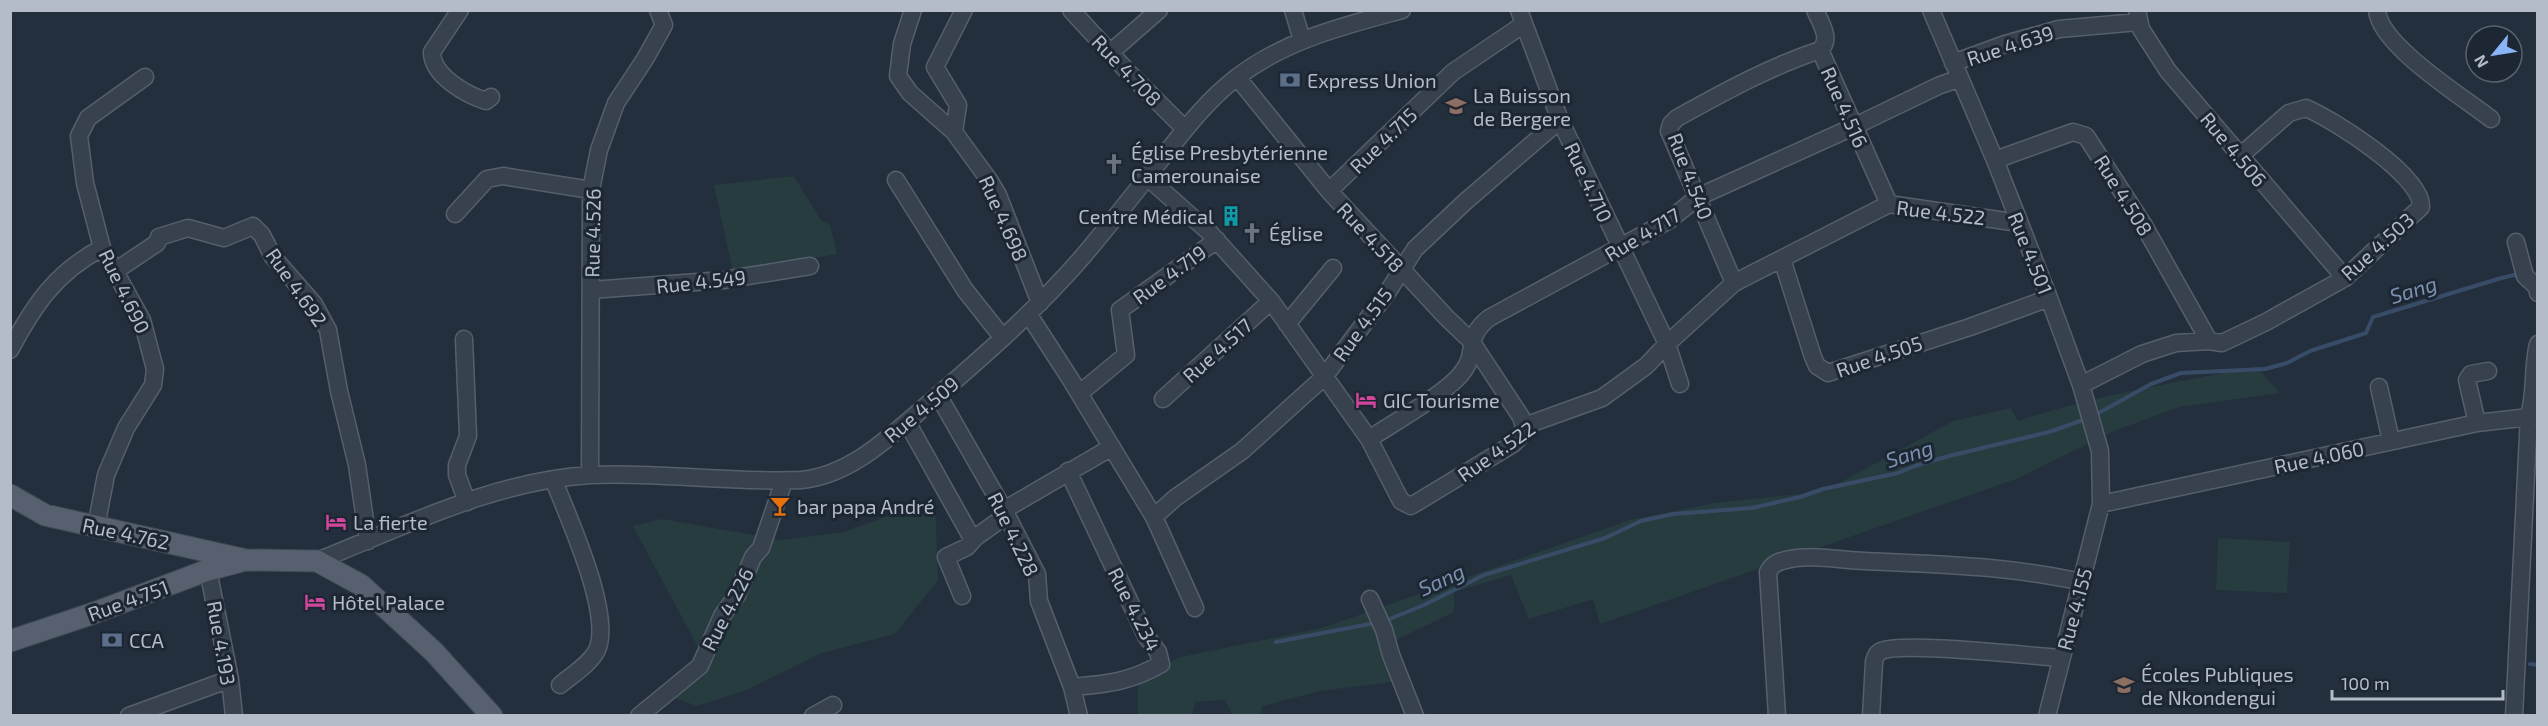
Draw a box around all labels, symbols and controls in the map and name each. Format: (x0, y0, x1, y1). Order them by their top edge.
street label: Rue 4.639 (1964, 20, 2056, 70)
north arrow (2464, 24, 2524, 84)
street label: Rue 4.708 (1087, 29, 1167, 111)
text: N (2469, 52, 2492, 72)
street label: Rue 4.516 (1817, 63, 1873, 151)
bank icon: Express Union (1278, 68, 1302, 92)
place label: Express Union (1307, 68, 1437, 92)
place label: La Buisson de Bergere (1473, 83, 1571, 130)
school or university icon: La Buisson de Bergere (1444, 94, 1468, 118)
street label: Rue 4.715 (1344, 102, 1422, 178)
street label: Rue 4.506 (2196, 107, 2272, 191)
street label: Rue 4.540 (1664, 129, 1718, 223)
street label: Rue 4.710 (1560, 138, 1618, 226)
place label: Église Presbytérienne Camerounaise (1131, 140, 1328, 187)
street label: Rue 4.508 (2090, 150, 2158, 240)
church icon: Église Presbytérienne Camerounaise (1102, 152, 1126, 176)
street label: Rue 4.698 (975, 172, 1033, 264)
street label: Rue 4.526 (579, 188, 605, 278)
street label: Rue 4.522 (1895, 195, 1987, 229)
street label: Rue 4.518 (1333, 197, 1409, 277)
street label: Rue 4.717 (1600, 202, 1684, 266)
place label: Centre Médical (1078, 204, 1214, 228)
building icon: Centre Médical (1219, 204, 1243, 228)
street label: Rue 4.503 (2336, 207, 2418, 285)
street label: Rue 4.501 (2004, 208, 2058, 298)
church icon: Église (1240, 221, 1264, 245)
place label: Église (1269, 221, 1323, 245)
street label: Rue 4.719 (1128, 239, 1210, 309)
street label: Rue 4.692 (261, 243, 333, 331)
street label: Rue 4.690 (94, 245, 156, 337)
street label: Rue 4.549 (655, 264, 747, 298)
water label: Sang (2386, 270, 2440, 308)
street label: Rue 4.515 (1327, 282, 1397, 366)
street label: Rue 4.517 (1177, 313, 1257, 387)
street label: Rue 4.505 (1833, 330, 1925, 382)
street label: Rue 4.509 (879, 371, 963, 447)
hotel icon: GIC Tourisme (1354, 388, 1378, 412)
place label: GIC Tourisme (1383, 388, 1500, 412)
street label: Rue 4.522 (1453, 416, 1539, 486)
water label: Sang (1882, 434, 1936, 472)
street label: Rue 4.060 (2272, 436, 2366, 478)
street label: Rue 4.228 (983, 488, 1045, 580)
bar icon: bar papa André (768, 494, 792, 518)
place label: bar papa André (797, 494, 935, 518)
hotel icon: La fierte (324, 510, 348, 534)
place label: La fierte (353, 510, 428, 534)
street label: Rue 4.762 (80, 512, 172, 554)
water label: Sang (1414, 558, 1468, 600)
street label: Rue 4.234 (1104, 563, 1166, 655)
street label: Rue 4.226 (696, 564, 758, 654)
street label: Rue 4.155 (2051, 565, 2097, 653)
street label: Rue 4.751 (84, 574, 172, 626)
hotel icon: Hôtel Palace (303, 590, 327, 614)
place label: Hôtel Palace (332, 590, 445, 614)
street label: Rue 4.193 (203, 599, 241, 687)
bank icon: CCA (100, 628, 124, 652)
place label: CCA (129, 628, 165, 652)
place label: Écoles Publiques de Nkondengui (2141, 662, 2294, 709)
scale bar (2332, 663, 2503, 701)
text: 100 m (2341, 672, 2390, 694)
school or university icon: Écoles Publiques de Nkondengui (2112, 673, 2136, 697)

